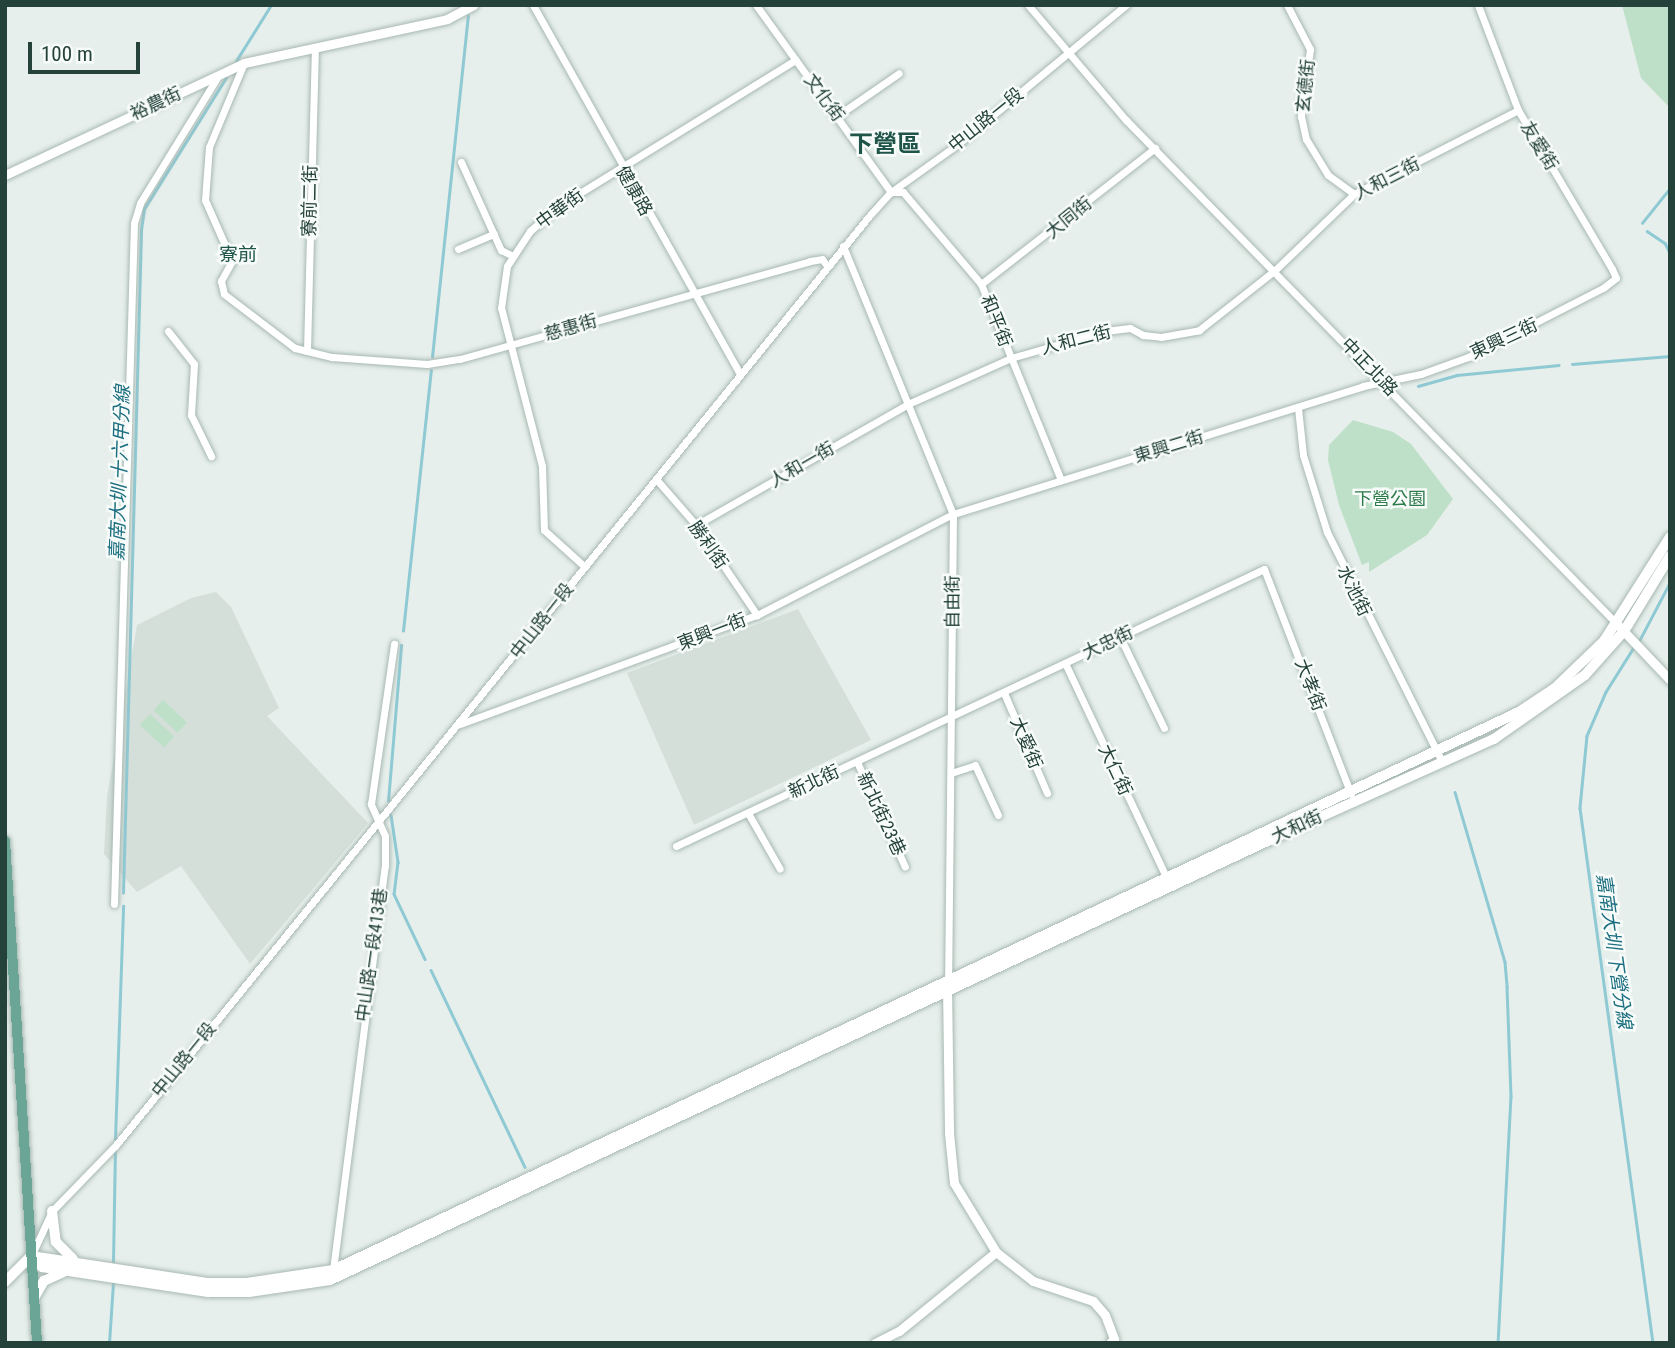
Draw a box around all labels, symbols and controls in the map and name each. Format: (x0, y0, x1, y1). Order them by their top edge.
scale bar (32, 28, 144, 72)
text: 100 m (41, 42, 93, 66)
street label: 玄德街 (1292, 58, 1320, 114)
street label: 文化街 (799, 70, 849, 126)
street label: 裕農街 (127, 83, 185, 125)
street label: 中山路一段 (944, 83, 1028, 157)
street label: 友愛街 (1516, 117, 1562, 175)
district label: 下營區 (849, 131, 921, 159)
street label: 人和三街 (1350, 153, 1424, 205)
street label: 健康路 (611, 162, 657, 220)
street label: 寮前二街 (299, 165, 321, 237)
street label: 中華街 (532, 184, 588, 234)
street label: 大同街 (1041, 193, 1097, 243)
district label: 寮前 (219, 244, 257, 266)
street label: 和平街 (976, 292, 1016, 350)
street label: 慈惠街 (542, 310, 600, 346)
street label: 東興三街 (1467, 314, 1541, 364)
street label: 人和二街 (1038, 321, 1114, 359)
street label: 中正北路 (1336, 334, 1402, 400)
water label: 嘉南大圳 十六甲分線 (106, 385, 134, 561)
street label: 東興二街 (1131, 426, 1207, 468)
street label: 人和一街 (765, 438, 839, 492)
park label: 下營公園 (1354, 488, 1426, 510)
street label: 勝利街 (684, 517, 732, 573)
street label: 水池街 (1332, 562, 1376, 620)
street label: 自由街 (942, 575, 964, 629)
street label: 中山路一段 (506, 579, 578, 663)
street label: 東興一街 (675, 609, 749, 655)
street label: 大忠街 (1079, 622, 1137, 664)
street label: 大孝街 (1290, 656, 1330, 714)
street label: 大愛街 (1006, 714, 1046, 772)
street label: 大仁街 (1094, 741, 1136, 799)
street label: 新北街 (785, 761, 843, 803)
street label: 新北街23巷 (852, 769, 910, 859)
street label: 大和街 (1268, 806, 1326, 848)
water label: 嘉南大圳 下營分線 (1592, 872, 1636, 1030)
street label: 中山路一段413巷 (352, 887, 392, 1023)
street label: 中山路一段 (147, 1018, 221, 1102)

